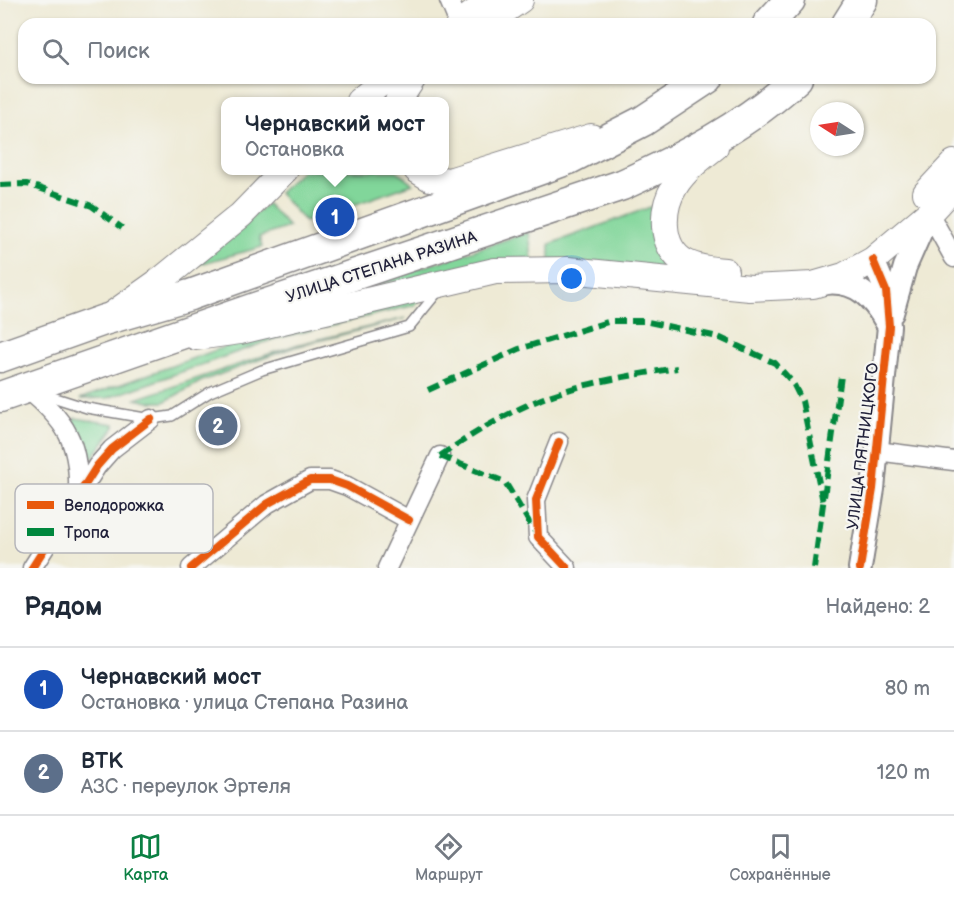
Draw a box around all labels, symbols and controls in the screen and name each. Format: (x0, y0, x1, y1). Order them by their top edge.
search box (18, 18, 936, 84)
icon: search (39, 35, 72, 68)
text: Поиск (87, 38, 150, 65)
popup (221, 97, 449, 175)
north arrow (810, 102, 864, 156)
text: Чернавский мост (245, 111, 425, 138)
text: Остановка (245, 138, 344, 162)
pin: 1 (316, 194, 354, 240)
street label: УЛИЦА СТЕПАНА РАЗИНА (284, 227, 480, 307)
your location (557, 264, 586, 293)
street label: УЛИЦА ПЯТНИЦКОГО (844, 361, 883, 531)
pin: 2 (198, 404, 238, 448)
legend (15, 484, 213, 553)
text: Велодорожка (64, 497, 165, 516)
text: Тропа (64, 524, 110, 543)
text: Рядом (24, 592, 102, 623)
text: Найдено: 2 (826, 595, 930, 619)
text: Чернавский мост (81, 664, 261, 691)
text: 1 (39, 677, 48, 701)
text: 80 m (885, 677, 930, 701)
text: Остановка · улица Степана Разина (81, 691, 408, 715)
text: ВТК (81, 748, 123, 775)
text: 2 (38, 761, 49, 785)
text: 120 m (877, 761, 930, 785)
text: АЗС · переулок Эртеля (81, 775, 291, 799)
tab: Карта (123, 830, 168, 885)
tab: Маршрут (415, 830, 483, 885)
tab: Сохранённые (730, 830, 831, 885)

